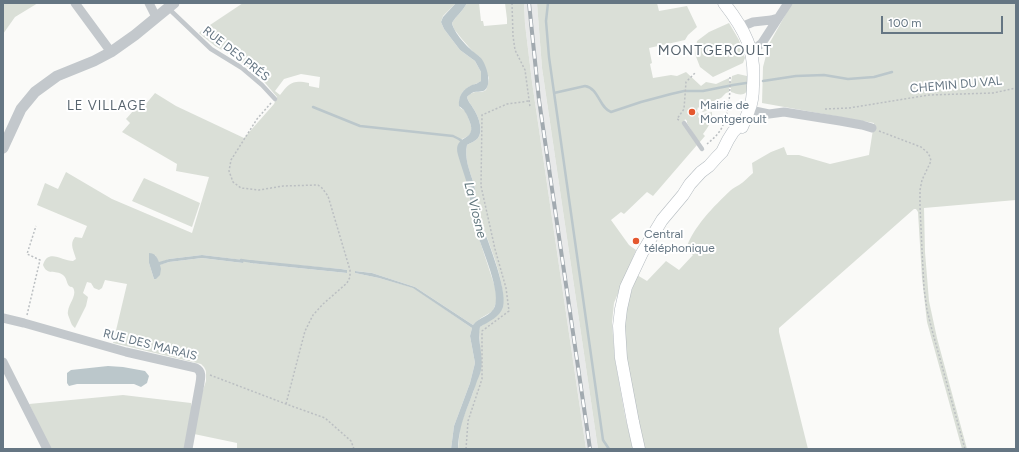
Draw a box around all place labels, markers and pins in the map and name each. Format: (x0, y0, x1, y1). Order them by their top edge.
place label: Mairie de Montgeroult (700, 98, 767, 126)
marker: Mairie de Montgeroult (687, 107, 697, 117)
place label: Central téléphonique (644, 227, 715, 255)
marker: Central téléphonique (631, 236, 641, 246)

